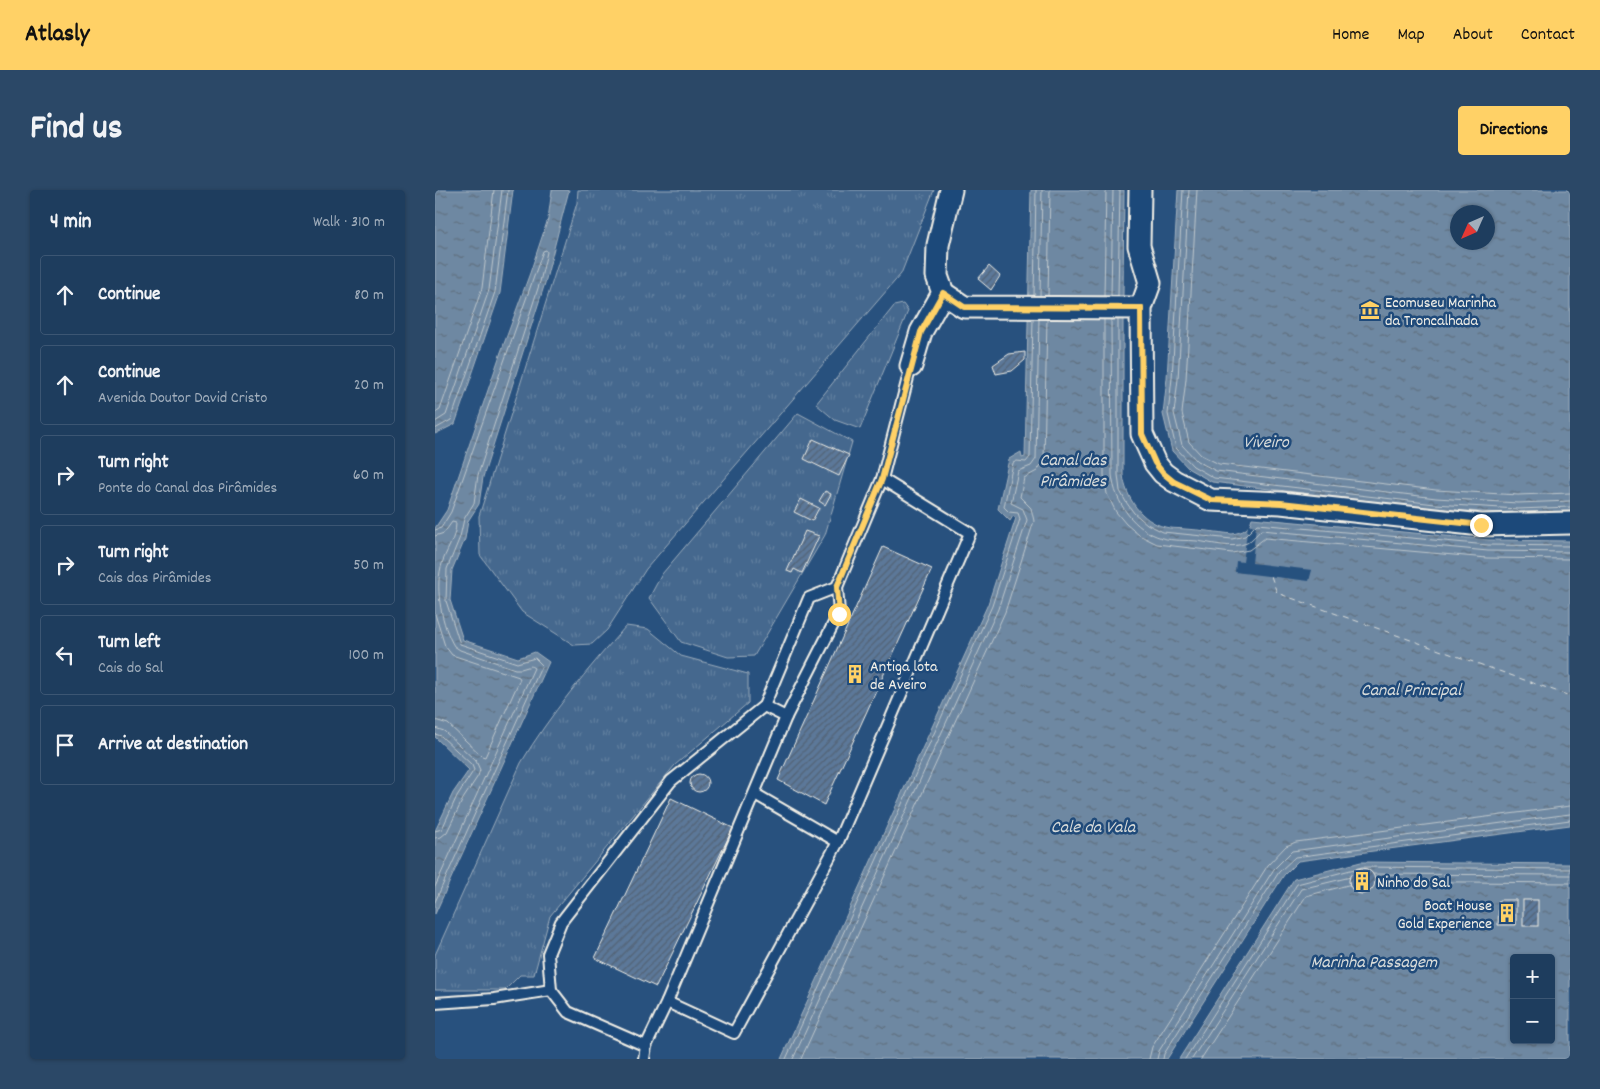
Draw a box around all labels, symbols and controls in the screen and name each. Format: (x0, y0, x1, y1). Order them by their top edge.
text: Atlasly (25, 18, 89, 52)
text: Home (1332, 23, 1369, 48)
text: Map (1397, 23, 1425, 48)
text: About (1453, 23, 1493, 48)
text: Contact (1521, 23, 1575, 48)
text: Find us (30, 105, 122, 155)
button: Directions (1458, 106, 1570, 155)
north arrow (1450, 205, 1495, 250)
text: 4 min (50, 208, 92, 238)
text: Walk · 310 m (313, 211, 385, 234)
icon: ahead (51, 281, 79, 309)
text: Continue (98, 282, 160, 309)
text: 80 m (354, 284, 384, 307)
place label: Ecomuseu Marinha da Troncalhada (1385, 292, 1497, 333)
museum icon: Ecomuseu Marinha da Troncalhada (1359, 299, 1381, 321)
text: Continue (98, 360, 160, 387)
icon: ahead (51, 371, 79, 399)
text: 20 m (354, 374, 384, 397)
text: Avenida Doutor David Cristo (98, 387, 267, 410)
water label: Viveiro (1243, 431, 1290, 456)
water label: Canal das Pirâmides (1040, 449, 1107, 495)
text: Turn right (98, 450, 169, 477)
icon: right (51, 461, 79, 489)
text: 60 m (353, 464, 384, 487)
text: Ponte do Canal das Pirâmides (98, 477, 277, 500)
route end (1470, 514, 1493, 537)
text: Turn right (98, 540, 169, 567)
icon: right (51, 551, 79, 579)
text: 50 m (353, 554, 384, 577)
text: Cais das Pirâmides (98, 567, 211, 590)
route start (828, 603, 851, 626)
text: Turn left (98, 630, 161, 657)
icon: left (51, 641, 79, 669)
text: 100 m (348, 644, 384, 667)
place label: Antiga lota de Aveiro (870, 656, 938, 697)
text: Cais do Sal (98, 657, 163, 680)
building icon: Antiga lota de Aveiro (844, 663, 866, 685)
water label: Canal Principal (1361, 679, 1463, 704)
icon: arrive (51, 731, 79, 759)
text: Arrive at destination (98, 732, 248, 759)
water label: Cale da Vala (1051, 816, 1137, 841)
building icon: Ninho do Sal (1351, 870, 1373, 892)
place label: Ninho do Sal (1377, 872, 1450, 895)
place label: Boat House Gold Experience (1397, 895, 1492, 936)
building icon: Boat House Gold Experience (1496, 902, 1518, 924)
water label: Marinha Passagem (1311, 951, 1438, 976)
map controls (1510, 954, 1555, 1044)
button: + (1510, 954, 1555, 999)
button: − (1510, 999, 1555, 1044)

